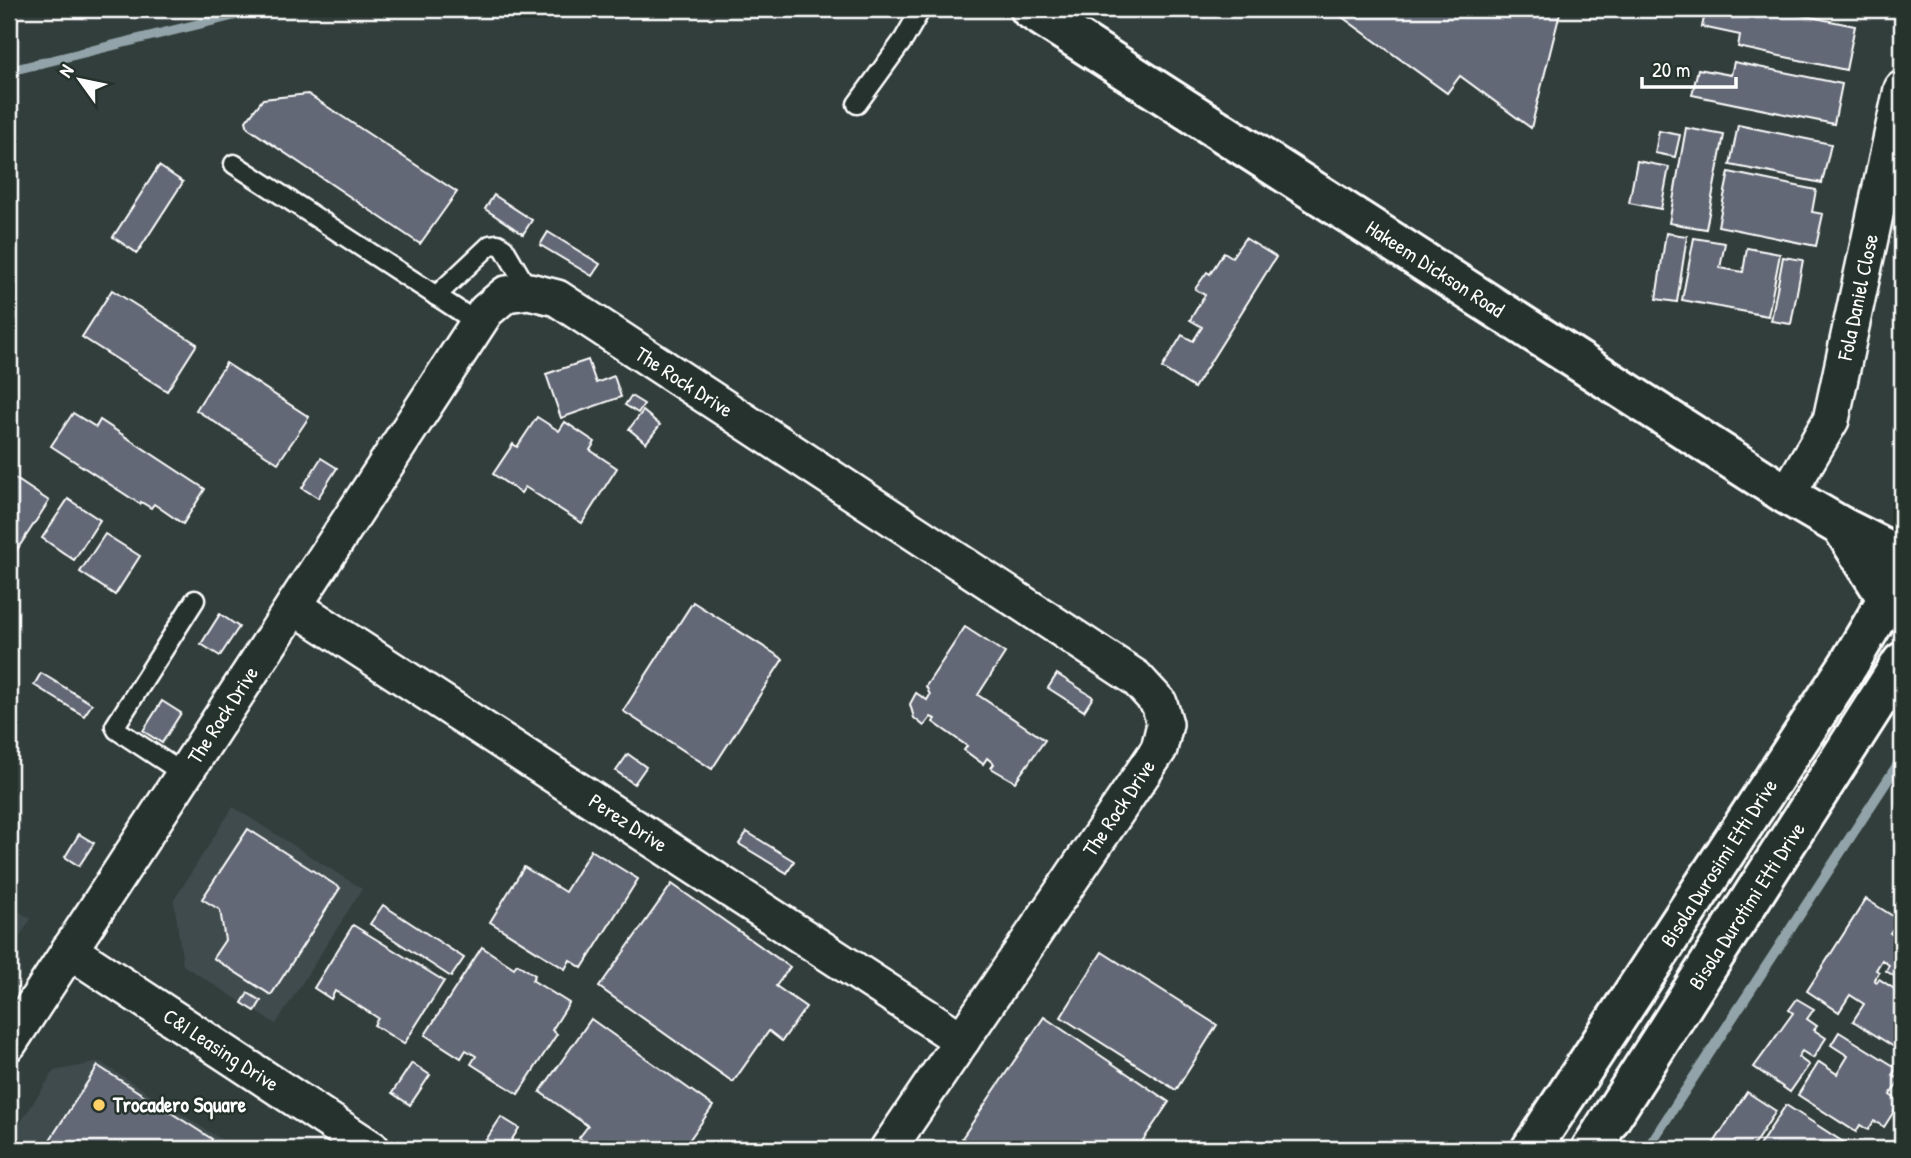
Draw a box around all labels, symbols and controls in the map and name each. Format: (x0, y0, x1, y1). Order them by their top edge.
north arrow (46, 46, 116, 116)
scale bar (1642, 46, 1736, 90)
text: 20 m (1652, 55, 1690, 84)
text: N (52, 59, 79, 82)
street label: Hakeem Dickson Road (1361, 213, 1510, 324)
street label: Fola Daniel Close (1830, 231, 1885, 364)
street label: The Rock Drive (630, 339, 739, 424)
street label: The Rock Drive (180, 660, 265, 769)
street label: The Rock Drive (1076, 754, 1162, 862)
street label: Bisola Durosimi Etti Drive (1653, 773, 1784, 952)
street label: Perez Drive (583, 786, 673, 859)
street label: Bisola Durotimi Etti Drive (1682, 816, 1812, 995)
street label: C&I Leasing Drive (158, 1001, 285, 1098)
place label: Trocadero Square (112, 1090, 247, 1120)
marker: Trocadero Square (91, 1097, 107, 1113)

